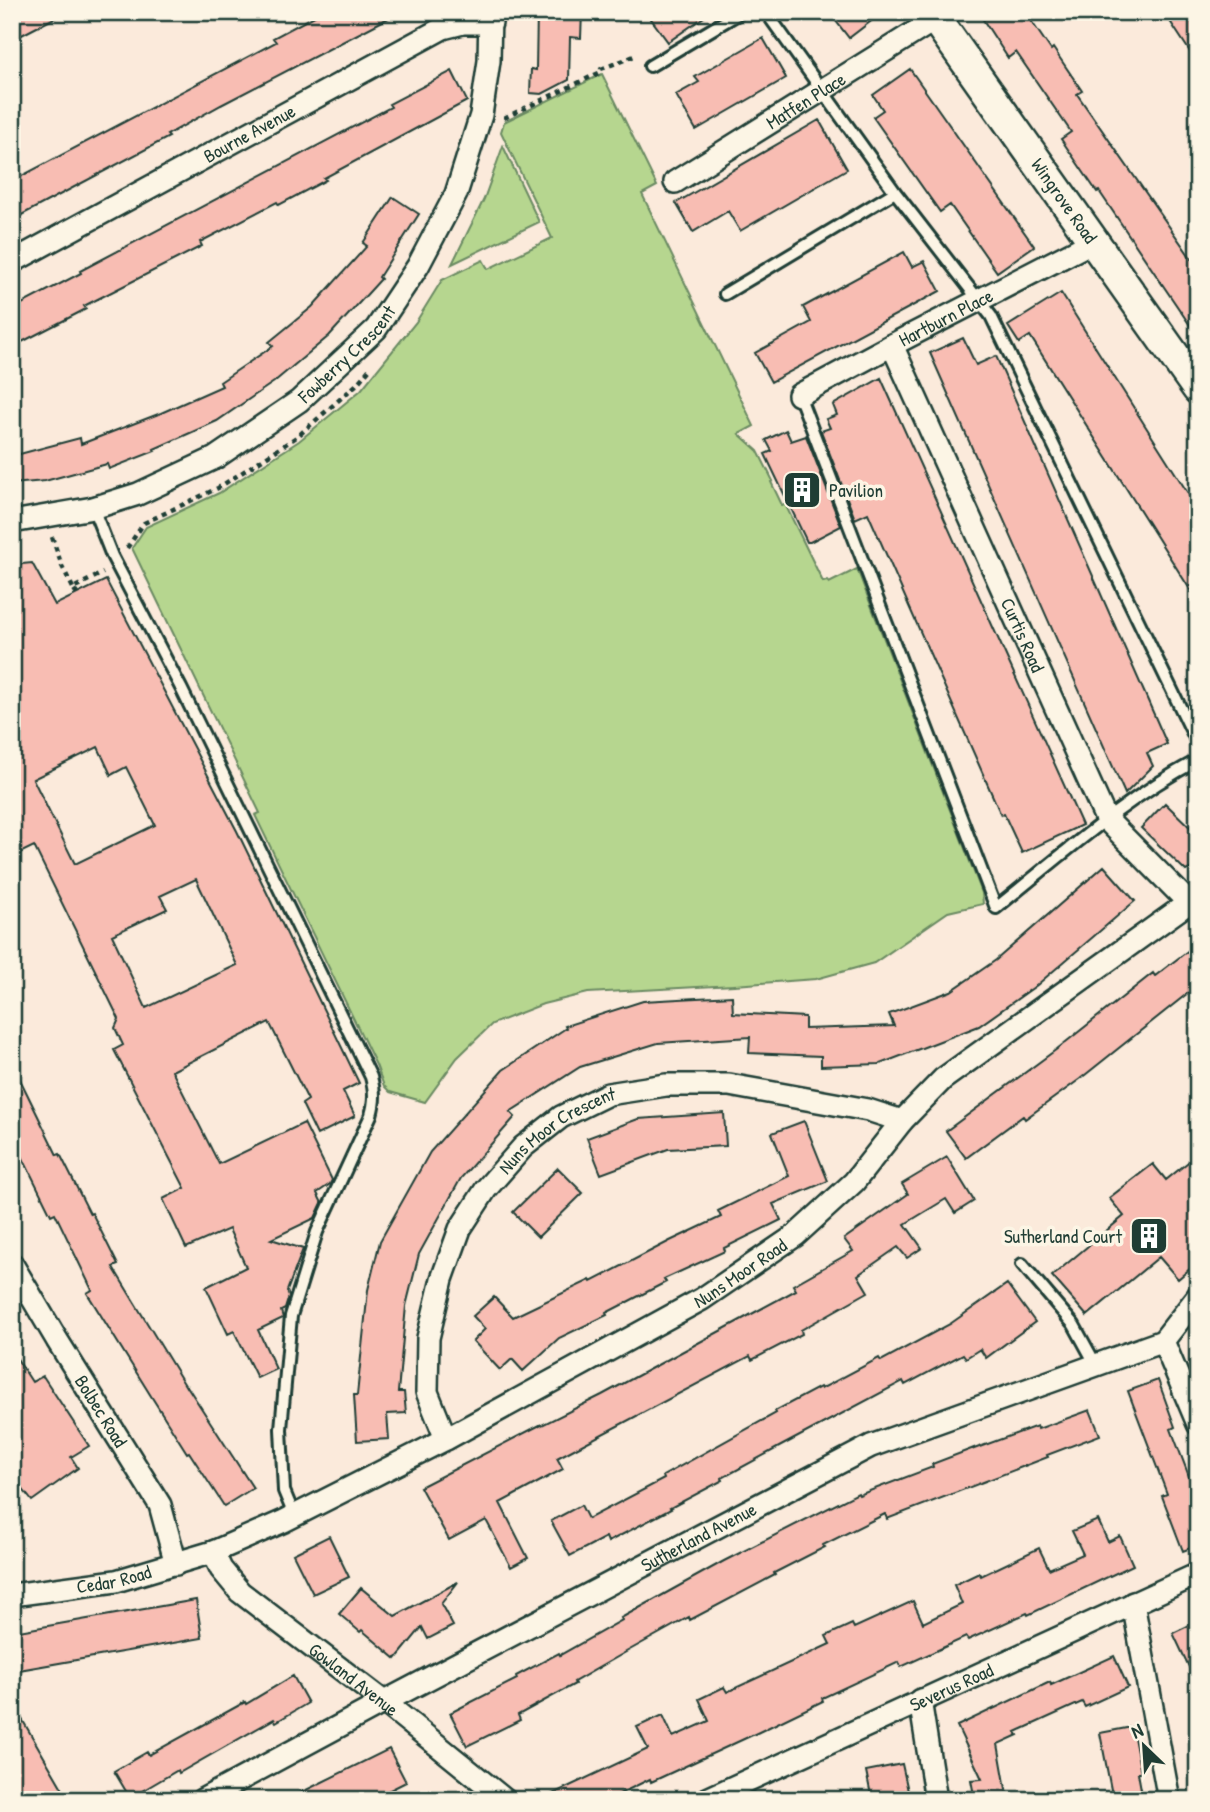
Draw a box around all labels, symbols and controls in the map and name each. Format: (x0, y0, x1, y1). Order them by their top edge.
street label: Matfen Place (761, 66, 851, 135)
street label: Bourne Avenue (199, 97, 300, 169)
street label: Wingrove Road (1025, 153, 1104, 249)
street label: Hartburn Place (894, 282, 998, 352)
street label: Fowberry Crescent (291, 300, 402, 409)
building icon: Pavilion (781, 469, 823, 511)
place label: Pavilion (829, 477, 883, 503)
street label: Curtis Road (995, 593, 1051, 677)
street label: Nuns Moor Crescent (492, 1080, 617, 1179)
building icon: Sutherland Court (1128, 1215, 1170, 1257)
place label: Sutherland Court (1004, 1223, 1122, 1249)
street label: Nuns Moor Road (689, 1232, 792, 1314)
street label: Bolbec Road (69, 1370, 134, 1453)
street label: Sutherland Avenue (636, 1495, 761, 1578)
street label: Cedar Road (75, 1558, 155, 1599)
street label: Gowland Avenue (304, 1636, 405, 1722)
street label: Severus Road (905, 1656, 998, 1717)
north arrow (1108, 1710, 1178, 1780)
text: N (1127, 1717, 1147, 1745)

